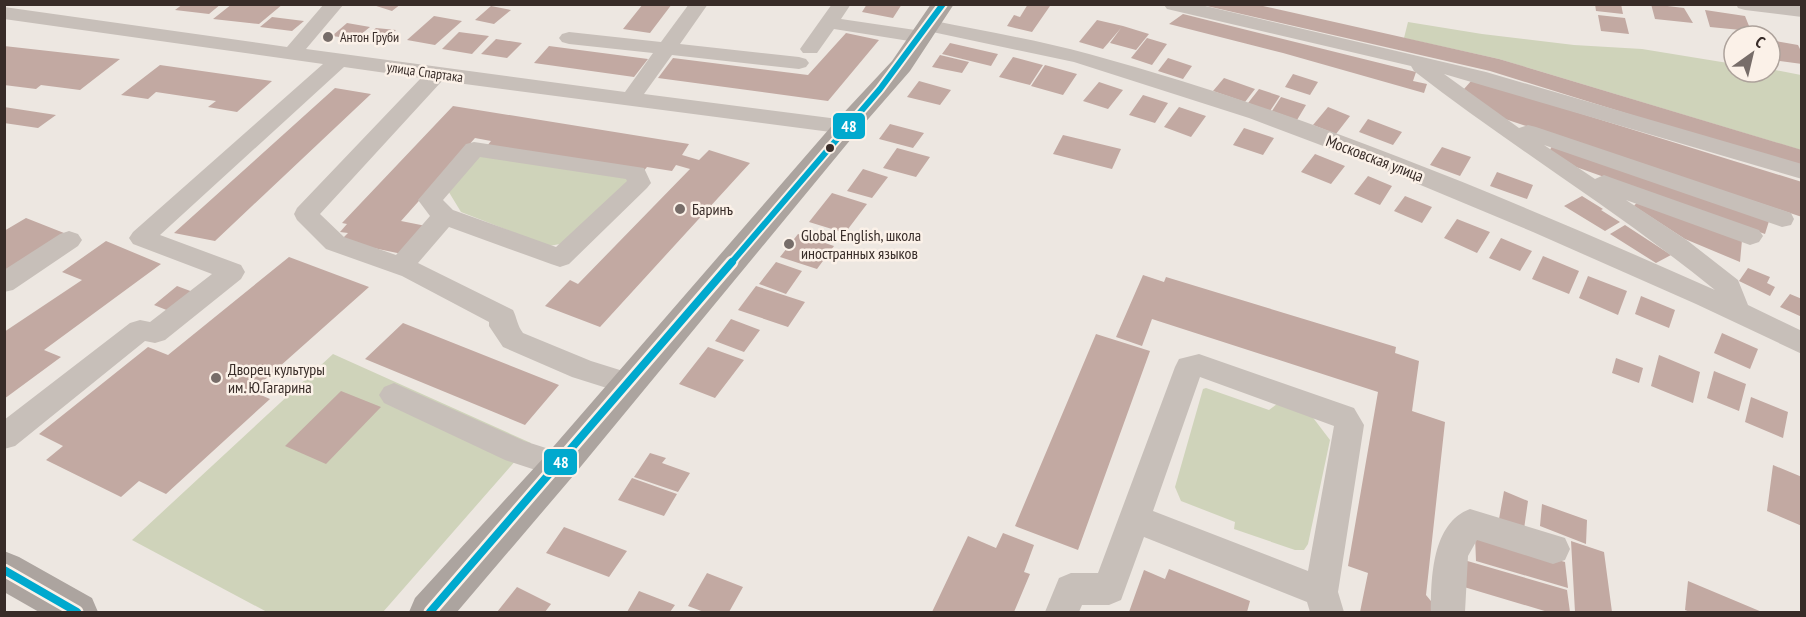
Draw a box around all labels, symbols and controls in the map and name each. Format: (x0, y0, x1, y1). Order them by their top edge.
north arrow (1722, 24, 1782, 84)
place label: Антон Груби (340, 28, 399, 46)
marker: Антон Груби (321, 30, 335, 44)
text: С (1752, 31, 1770, 52)
street label: улица Спартака (386, 58, 464, 86)
line badge: 48 (832, 112, 866, 140)
text: 48 (841, 116, 857, 136)
street label: Московская улица (1323, 130, 1427, 186)
unlabelled marker (824, 142, 836, 154)
place label: Баринъ (692, 199, 733, 219)
marker: Баринъ (673, 202, 687, 216)
place label: Global English, школа иностранных языков (801, 225, 921, 263)
marker: Global English, школа иностранных языков (782, 237, 796, 251)
place label: Дворец культуры им. Ю.Гагарина (228, 359, 325, 397)
marker: Дворец культуры им. Ю.Гагарина (209, 371, 223, 385)
line badge: 48 (543, 448, 578, 476)
text: 48 (553, 452, 569, 472)

